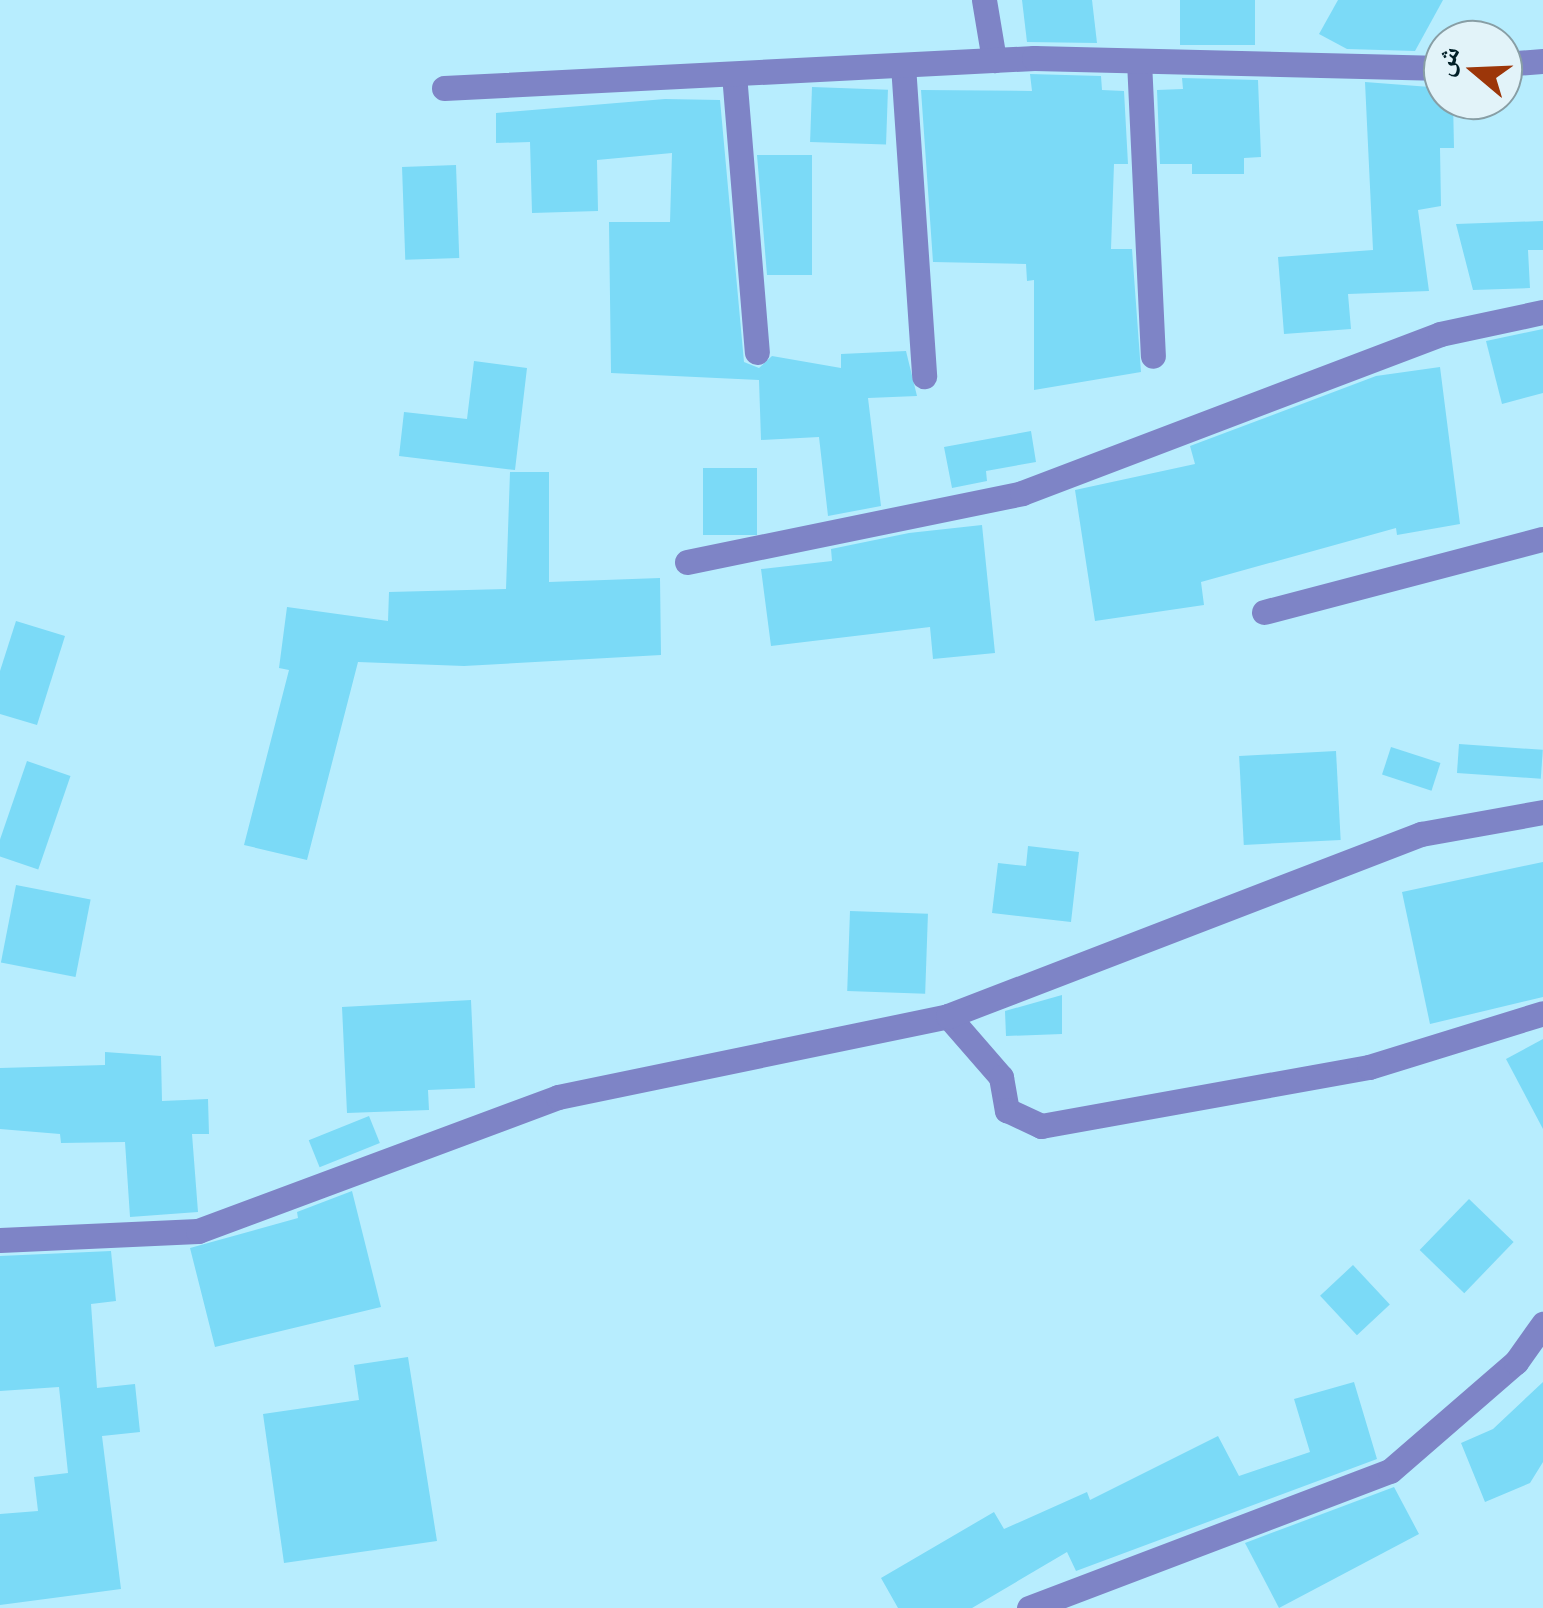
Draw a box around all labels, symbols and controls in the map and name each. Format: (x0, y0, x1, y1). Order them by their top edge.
north arrow (1423, 20, 1523, 120)
text: ش (1424, 41, 1469, 81)

